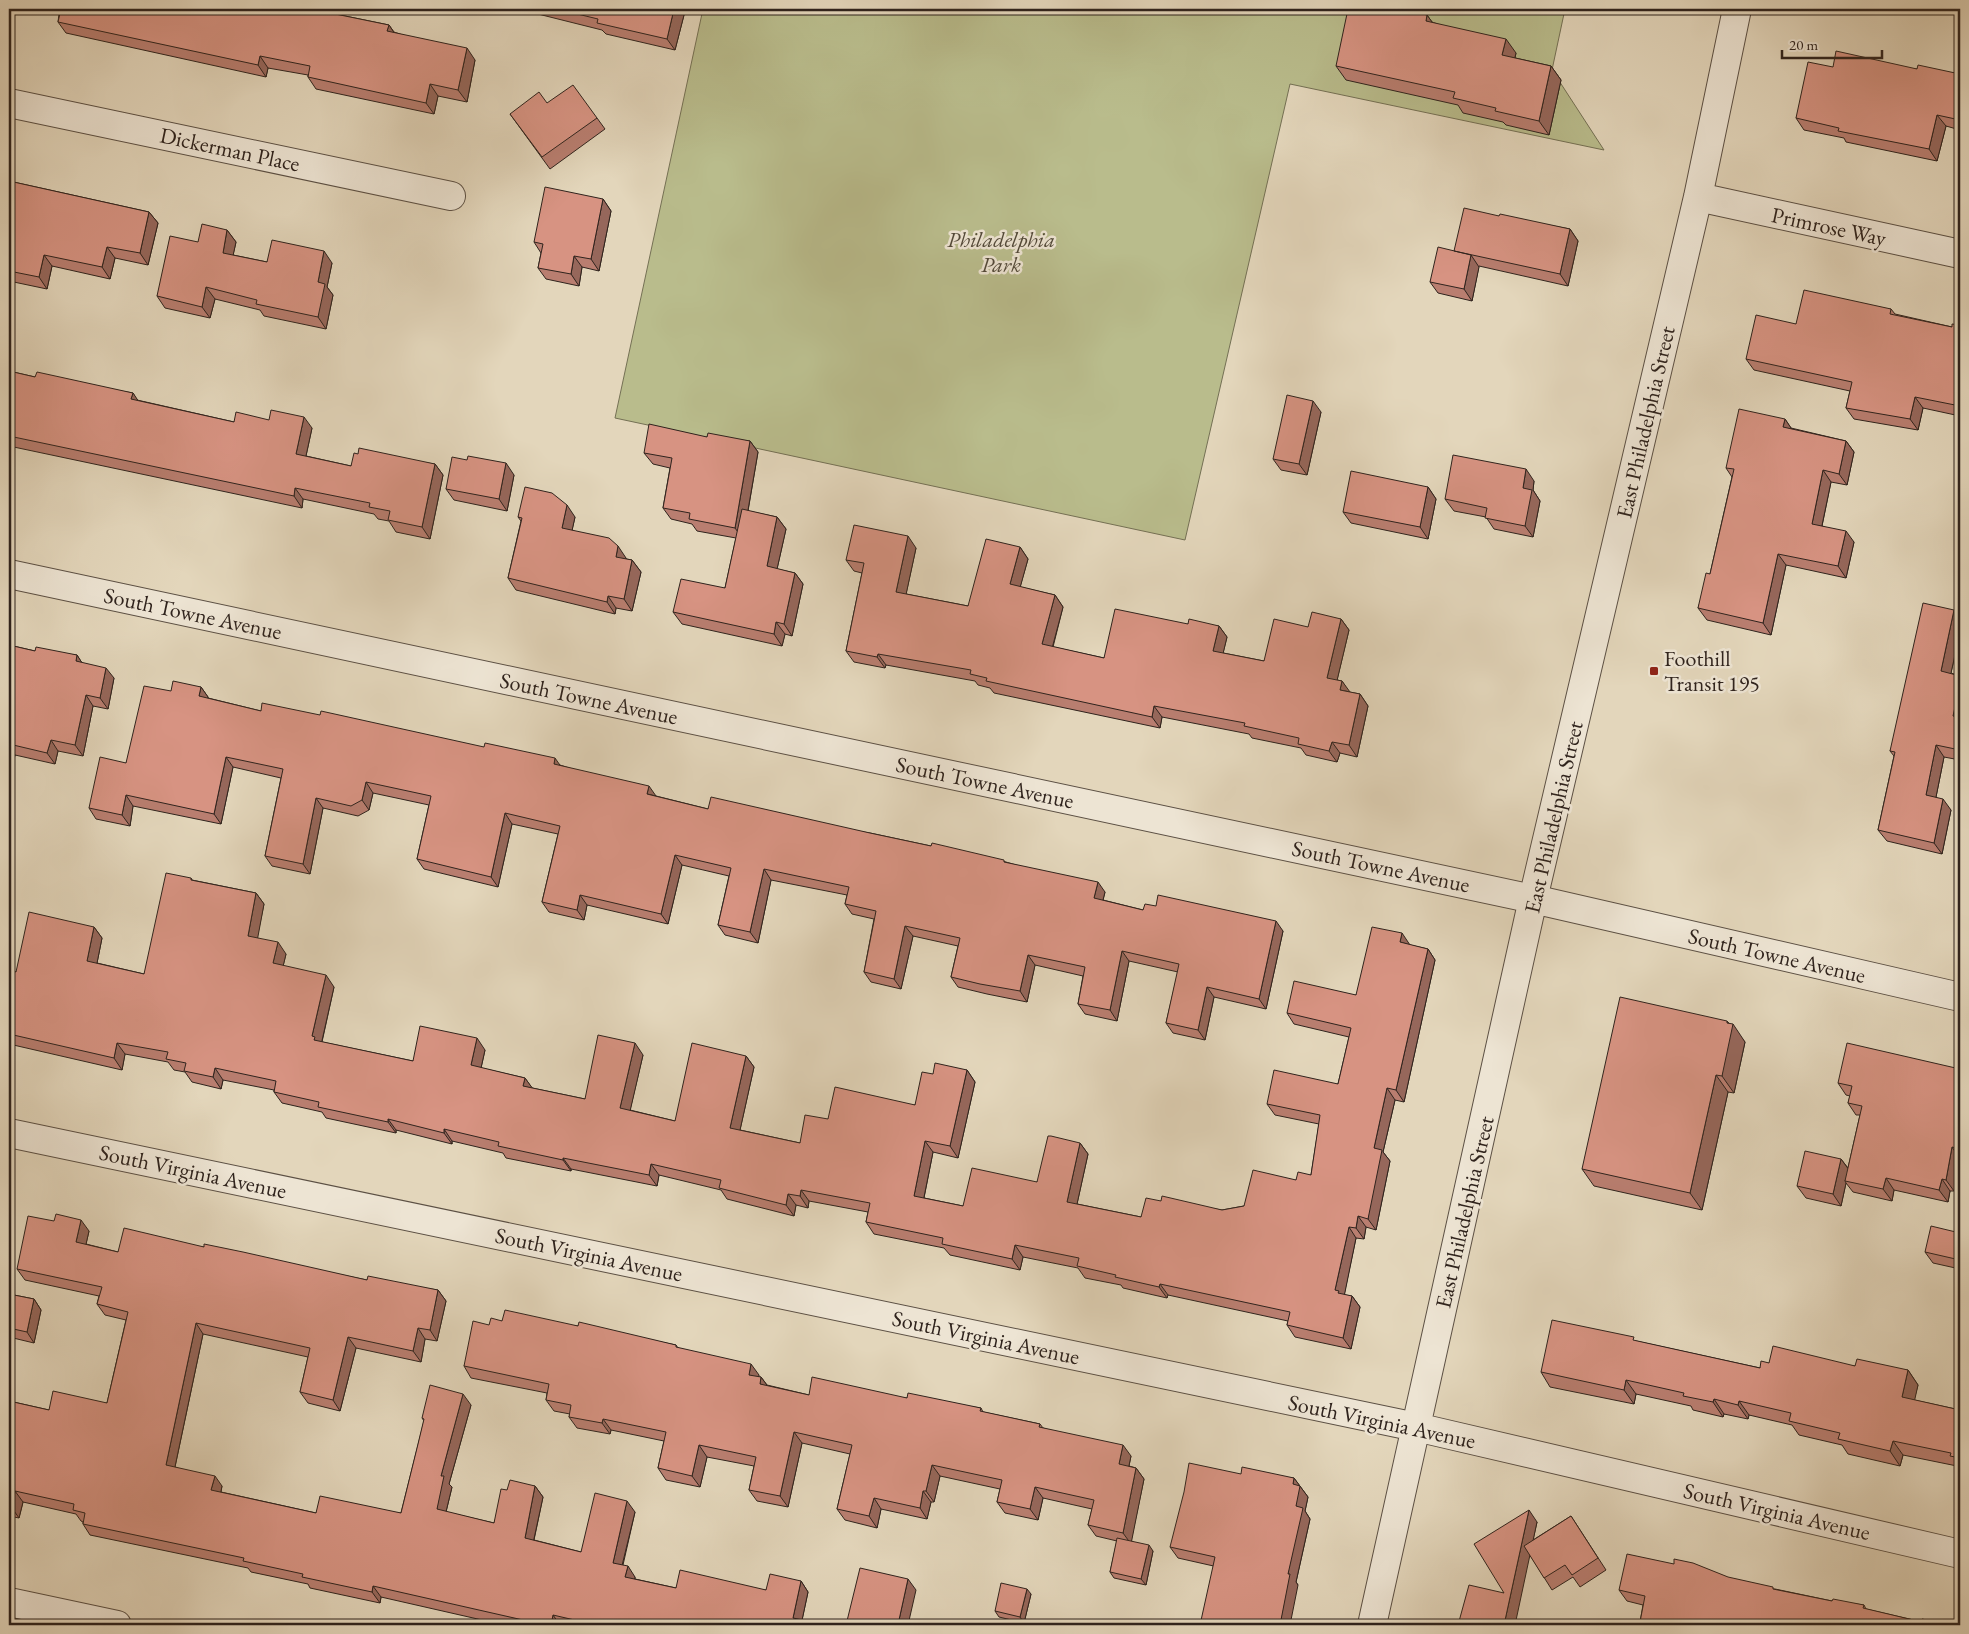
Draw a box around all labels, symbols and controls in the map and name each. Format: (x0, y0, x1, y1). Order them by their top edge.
scale bar (1782, 28, 1882, 60)
text: 20 m (1789, 35, 1818, 54)
street label: Dickerman Place (157, 121, 303, 179)
street label: Primrose Way (1769, 200, 1889, 253)
park label: Philadelphia Park (947, 225, 1055, 279)
street label: East Philadelphia Street (1609, 323, 1682, 521)
street label: South Towne Avenue (101, 580, 285, 647)
place label: Foothill Transit 195 (1664, 644, 1760, 698)
street label: South Towne Avenue (497, 665, 681, 732)
marker: Foothill Transit 195 (1648, 665, 1660, 677)
street label: East Philadelphia Street (1517, 718, 1590, 916)
street label: South Towne Avenue (893, 749, 1077, 816)
street label: South Towne Avenue (1289, 833, 1473, 900)
street label: South Towne Avenue (1685, 921, 1869, 990)
street label: East Philadelphia Street (1428, 1113, 1501, 1311)
street label: South Virginia Avenue (97, 1137, 290, 1206)
street label: South Virginia Avenue (493, 1220, 686, 1289)
street label: South Virginia Avenue (890, 1303, 1083, 1372)
street label: South Virginia Avenue (1286, 1387, 1479, 1456)
street label: South Virginia Avenue (1681, 1476, 1873, 1547)

